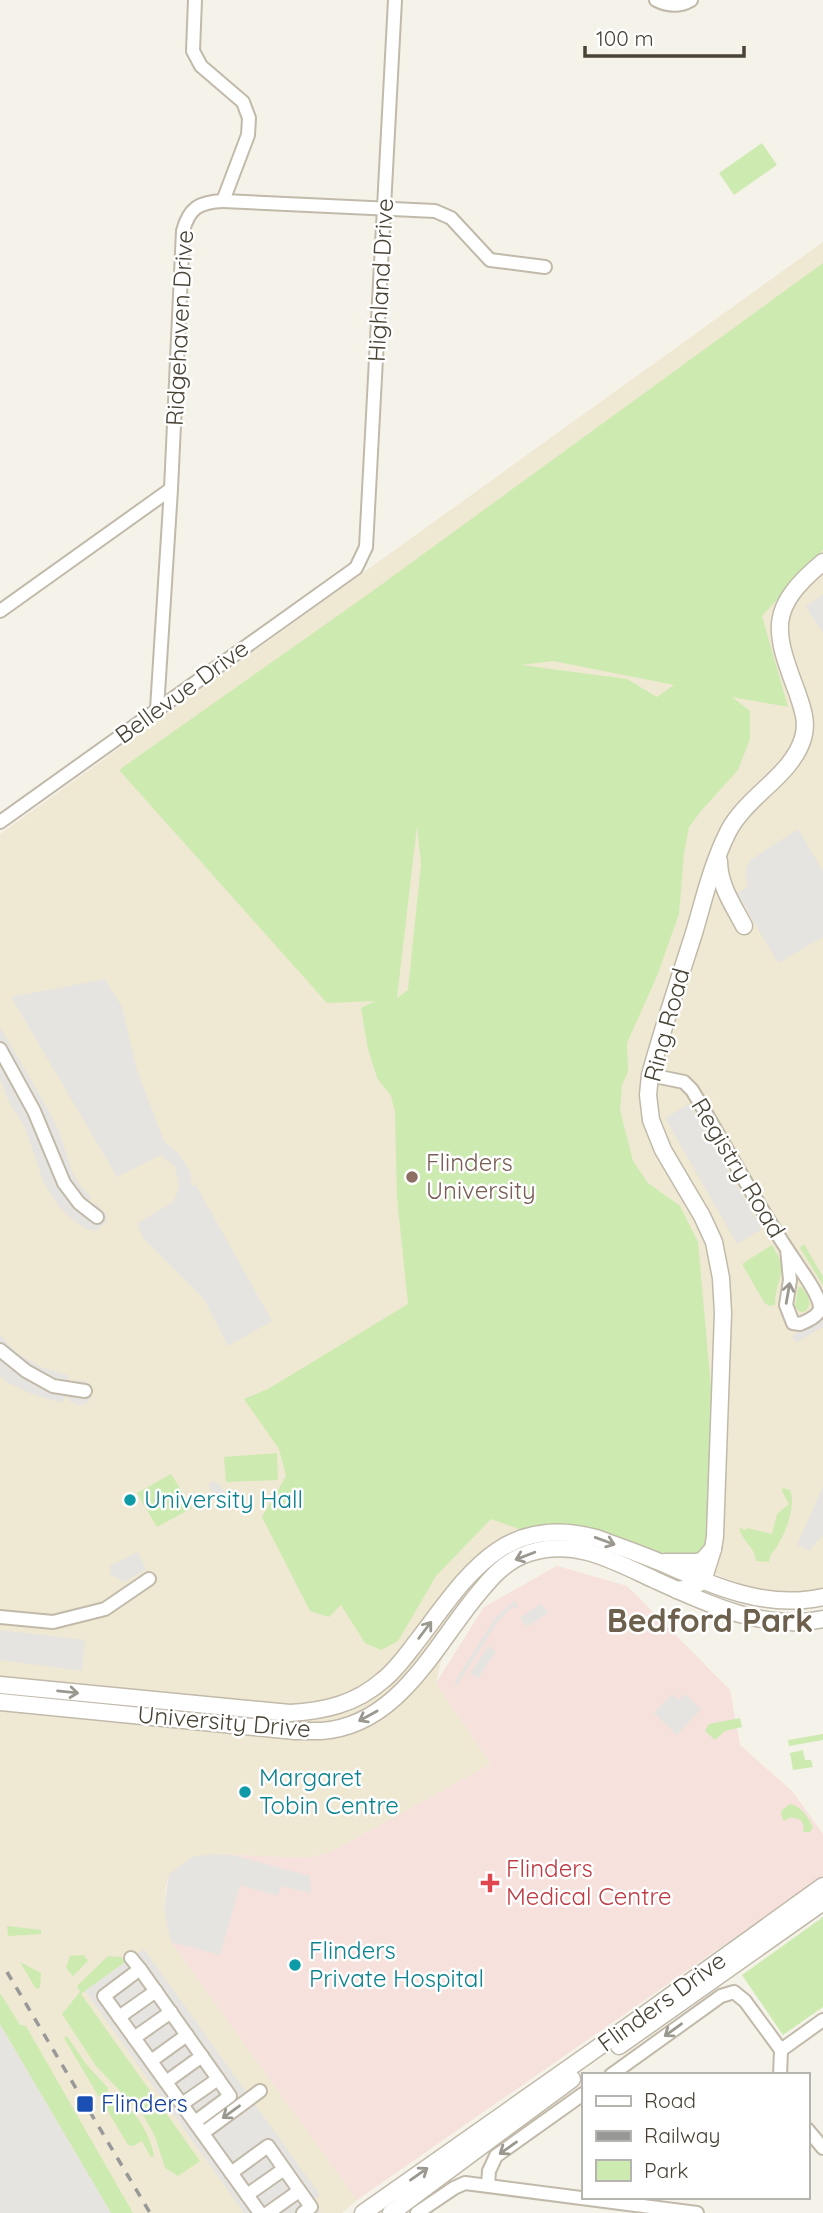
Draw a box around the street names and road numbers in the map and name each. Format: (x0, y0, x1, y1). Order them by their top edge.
street label: Highland Drive (361, 197, 399, 363)
street label: Ridgehaven Drive (159, 229, 199, 427)
street label: Bellevue Drive (109, 633, 254, 750)
street label: Ring Road (637, 965, 696, 1085)
street label: Registry Road (685, 1092, 792, 1243)
street label: University Drive (136, 1698, 312, 1744)
street label: Flinders Drive (591, 1945, 731, 2058)

